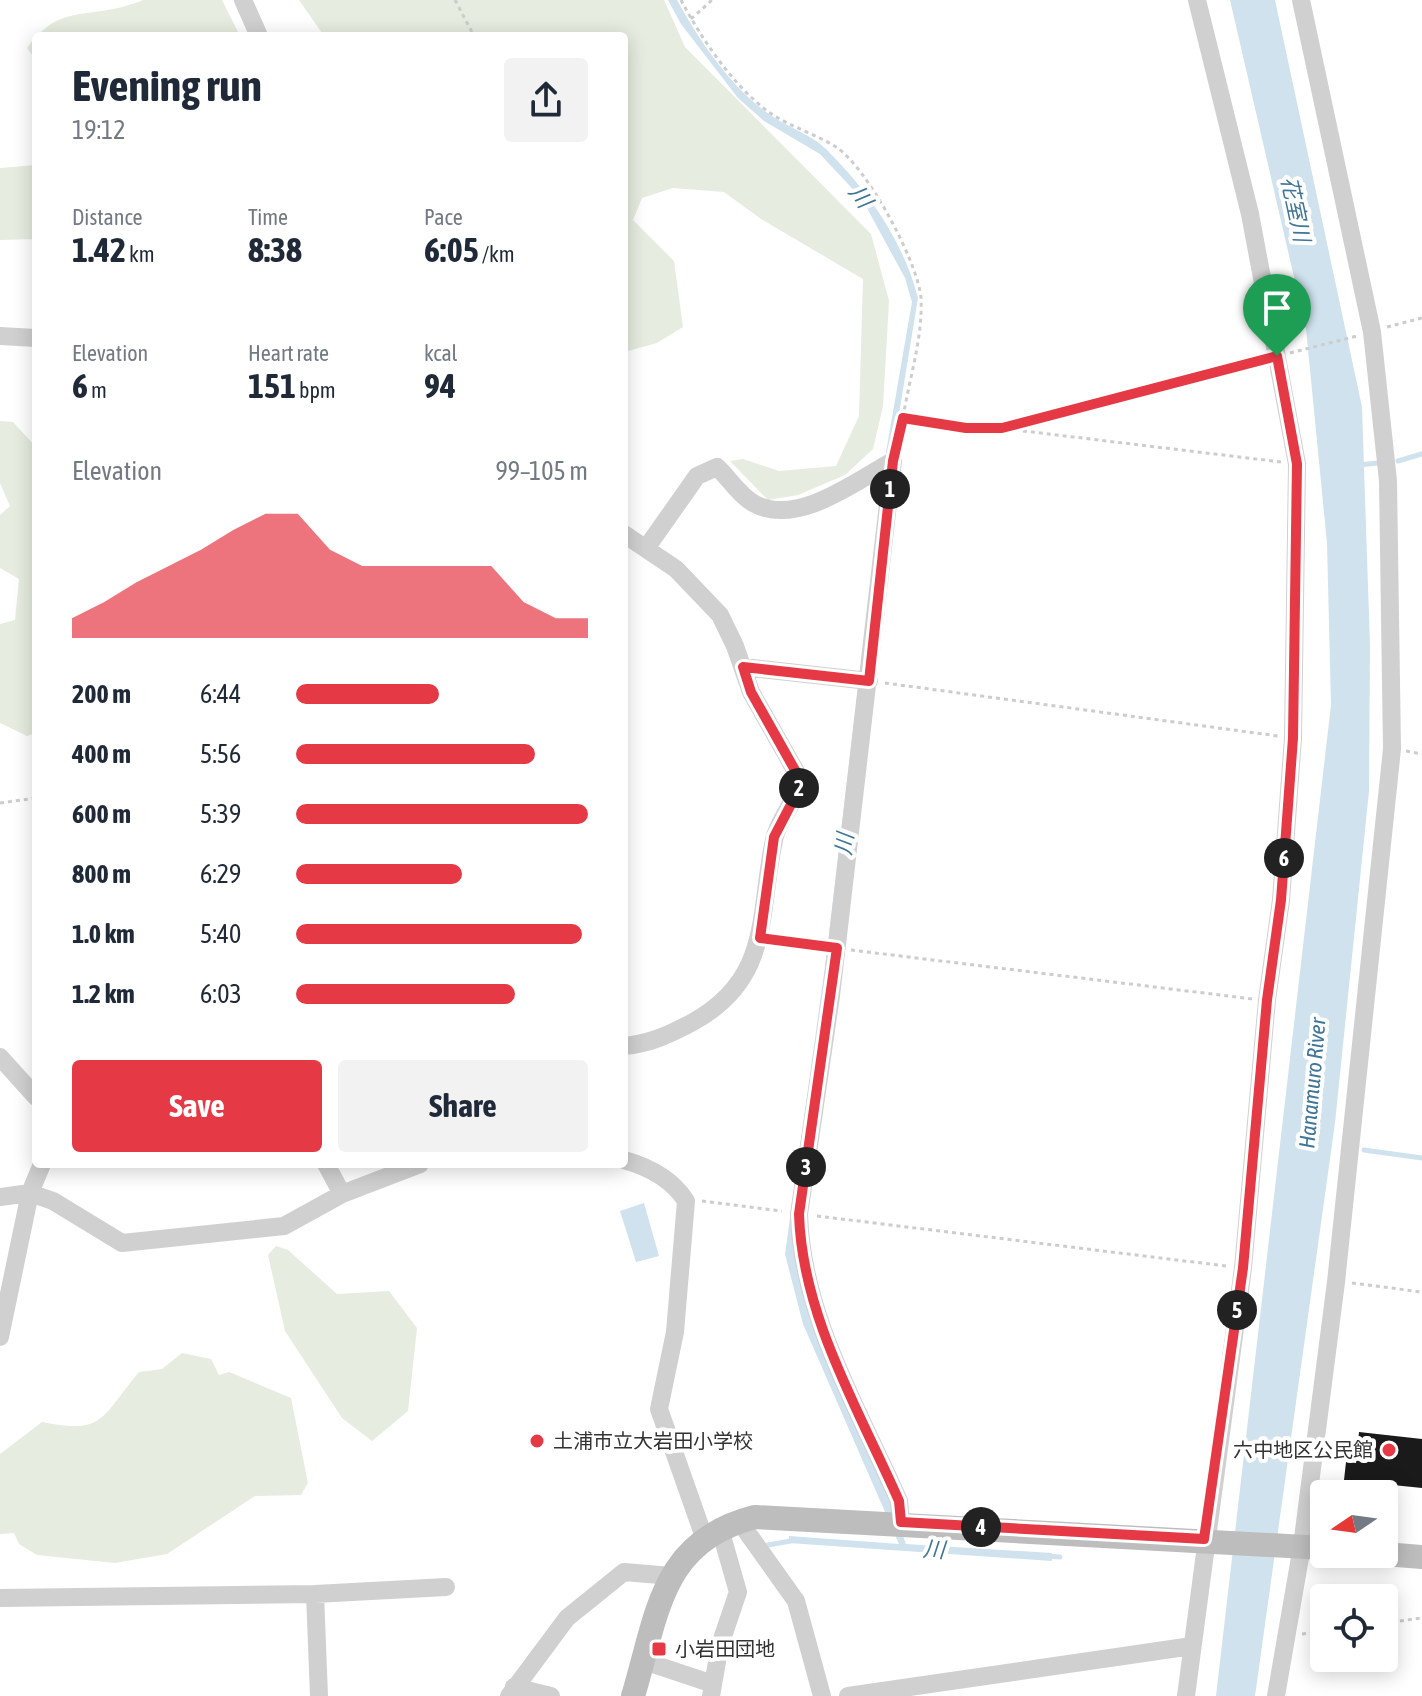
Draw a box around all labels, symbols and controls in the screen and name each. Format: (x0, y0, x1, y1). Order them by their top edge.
button: share (504, 58, 588, 142)
text: Evening run (72, 60, 262, 110)
text: 19:12 (72, 115, 126, 145)
water label: 花室川 (1276, 174, 1316, 246)
water label: 川 (844, 179, 879, 214)
text: Distance (72, 204, 143, 230)
text: Time (248, 204, 288, 230)
text: Pace (424, 204, 463, 230)
text: 1.42 (72, 230, 126, 269)
text: 8:38 (248, 230, 302, 269)
text: 6:05 (424, 230, 479, 269)
text: km (126, 241, 155, 267)
text: /km (479, 241, 515, 267)
pin (1243, 274, 1311, 356)
icon: arrive (1255, 286, 1299, 330)
text: Elevation (72, 340, 148, 366)
text: Heart rate (248, 340, 329, 366)
text: kcal (424, 340, 457, 366)
text: 6 (72, 366, 88, 405)
text: 151 (248, 366, 296, 405)
text: 94 (424, 366, 456, 405)
text: m (88, 377, 107, 403)
text: bpm (296, 377, 336, 403)
text: Elevation (72, 456, 162, 486)
text: 99–105 m (496, 456, 588, 486)
pin: 1 (870, 469, 910, 509)
text: 1 (885, 476, 895, 502)
text: 200 m (72, 679, 131, 709)
text: 6:44 (200, 679, 241, 709)
text: 400 m (72, 739, 131, 769)
text: 5:56 (200, 739, 241, 769)
pin: 2 (779, 768, 819, 808)
text: 2 (794, 775, 804, 801)
text: 600 m (72, 799, 131, 829)
text: 5:39 (200, 799, 241, 829)
water label: 川 (830, 830, 858, 857)
pin: 6 (1264, 838, 1304, 878)
text: 6 (1279, 845, 1289, 871)
text: 800 m (72, 859, 131, 889)
text: 6:29 (200, 859, 241, 889)
text: 1.0 km (72, 919, 135, 949)
text: 5:40 (200, 919, 241, 949)
text: 1.2 km (72, 979, 135, 1009)
text: 6:03 (200, 979, 242, 1009)
water label: Hanamuro River (1293, 1015, 1331, 1149)
button: Save (72, 1060, 322, 1152)
button: Share (338, 1060, 588, 1152)
pin: 3 (786, 1147, 826, 1187)
text: 3 (801, 1154, 811, 1180)
pin: 5 (1217, 1290, 1257, 1330)
text: 5 (1232, 1297, 1242, 1323)
place label: 土浦市立大岩田小学校 (553, 1429, 753, 1452)
marker: 土浦市立大岩田小学校 (528, 1432, 546, 1450)
place label: 六中地区公民館 (1233, 1438, 1373, 1461)
marker: 六中地区公民館 (1380, 1441, 1398, 1459)
north arrow (1310, 1480, 1398, 1568)
map controls (1310, 1480, 1398, 1672)
pin: 4 (961, 1507, 1001, 1547)
text: 4 (976, 1514, 986, 1540)
water label: 川 (922, 1535, 948, 1563)
button: locate (1310, 1584, 1398, 1672)
place label: 小岩田団地 (675, 1637, 775, 1660)
marker: 小岩田団地 (650, 1640, 668, 1658)

